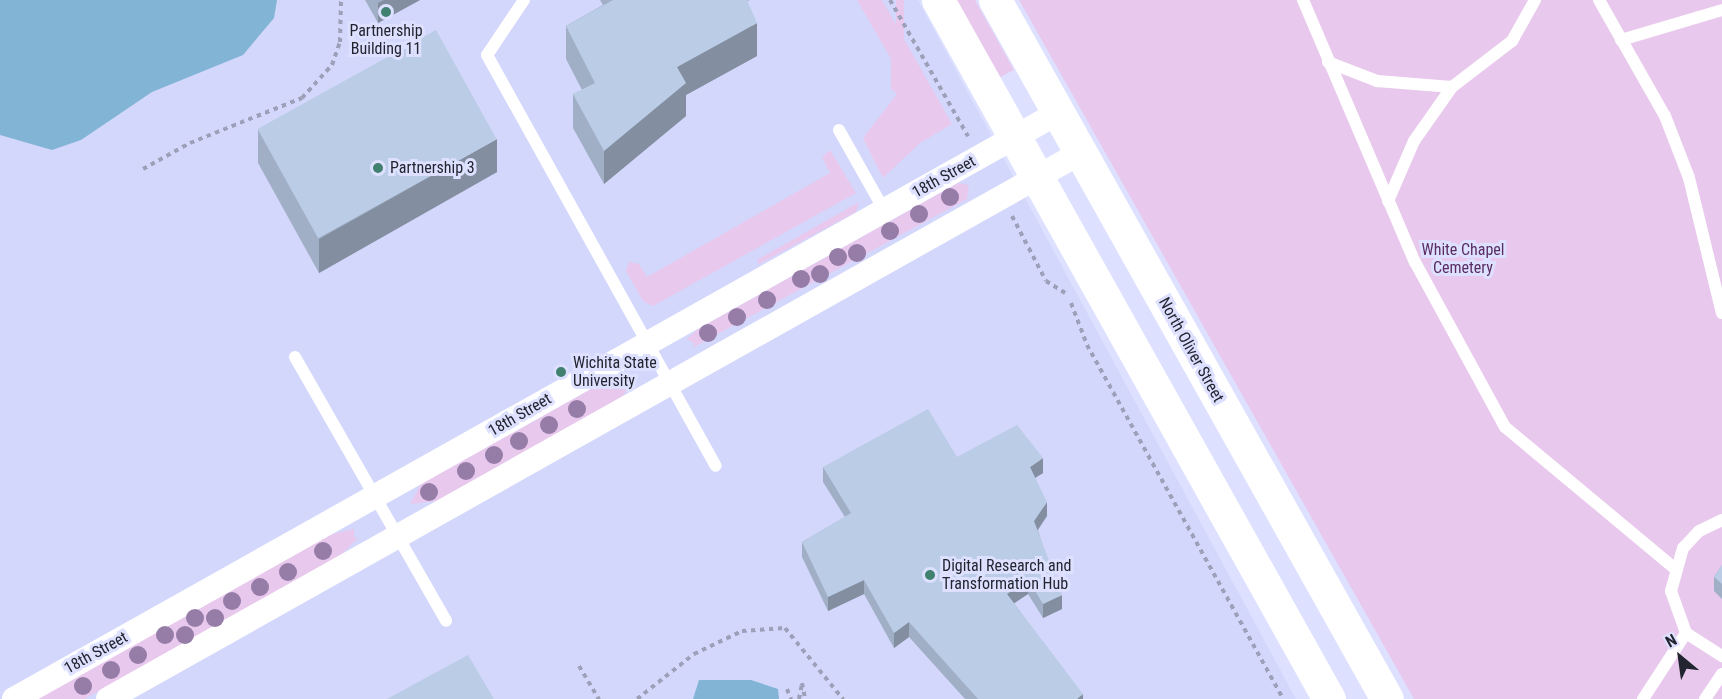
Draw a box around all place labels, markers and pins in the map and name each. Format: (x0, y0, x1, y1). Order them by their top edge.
marker: Partnership Building 11 (379, 5, 393, 19)
place label: Partnership Building 11 (349, 21, 423, 59)
place label: Partnership 3 (390, 158, 475, 178)
marker: Partnership 3 (371, 161, 385, 175)
place label: Wichita State University (573, 353, 657, 391)
marker: Wichita State University (554, 365, 568, 379)
place label: Digital Research and Transformation Hub (942, 556, 1071, 594)
marker: Digital Research and Transformation Hub (923, 568, 937, 582)

